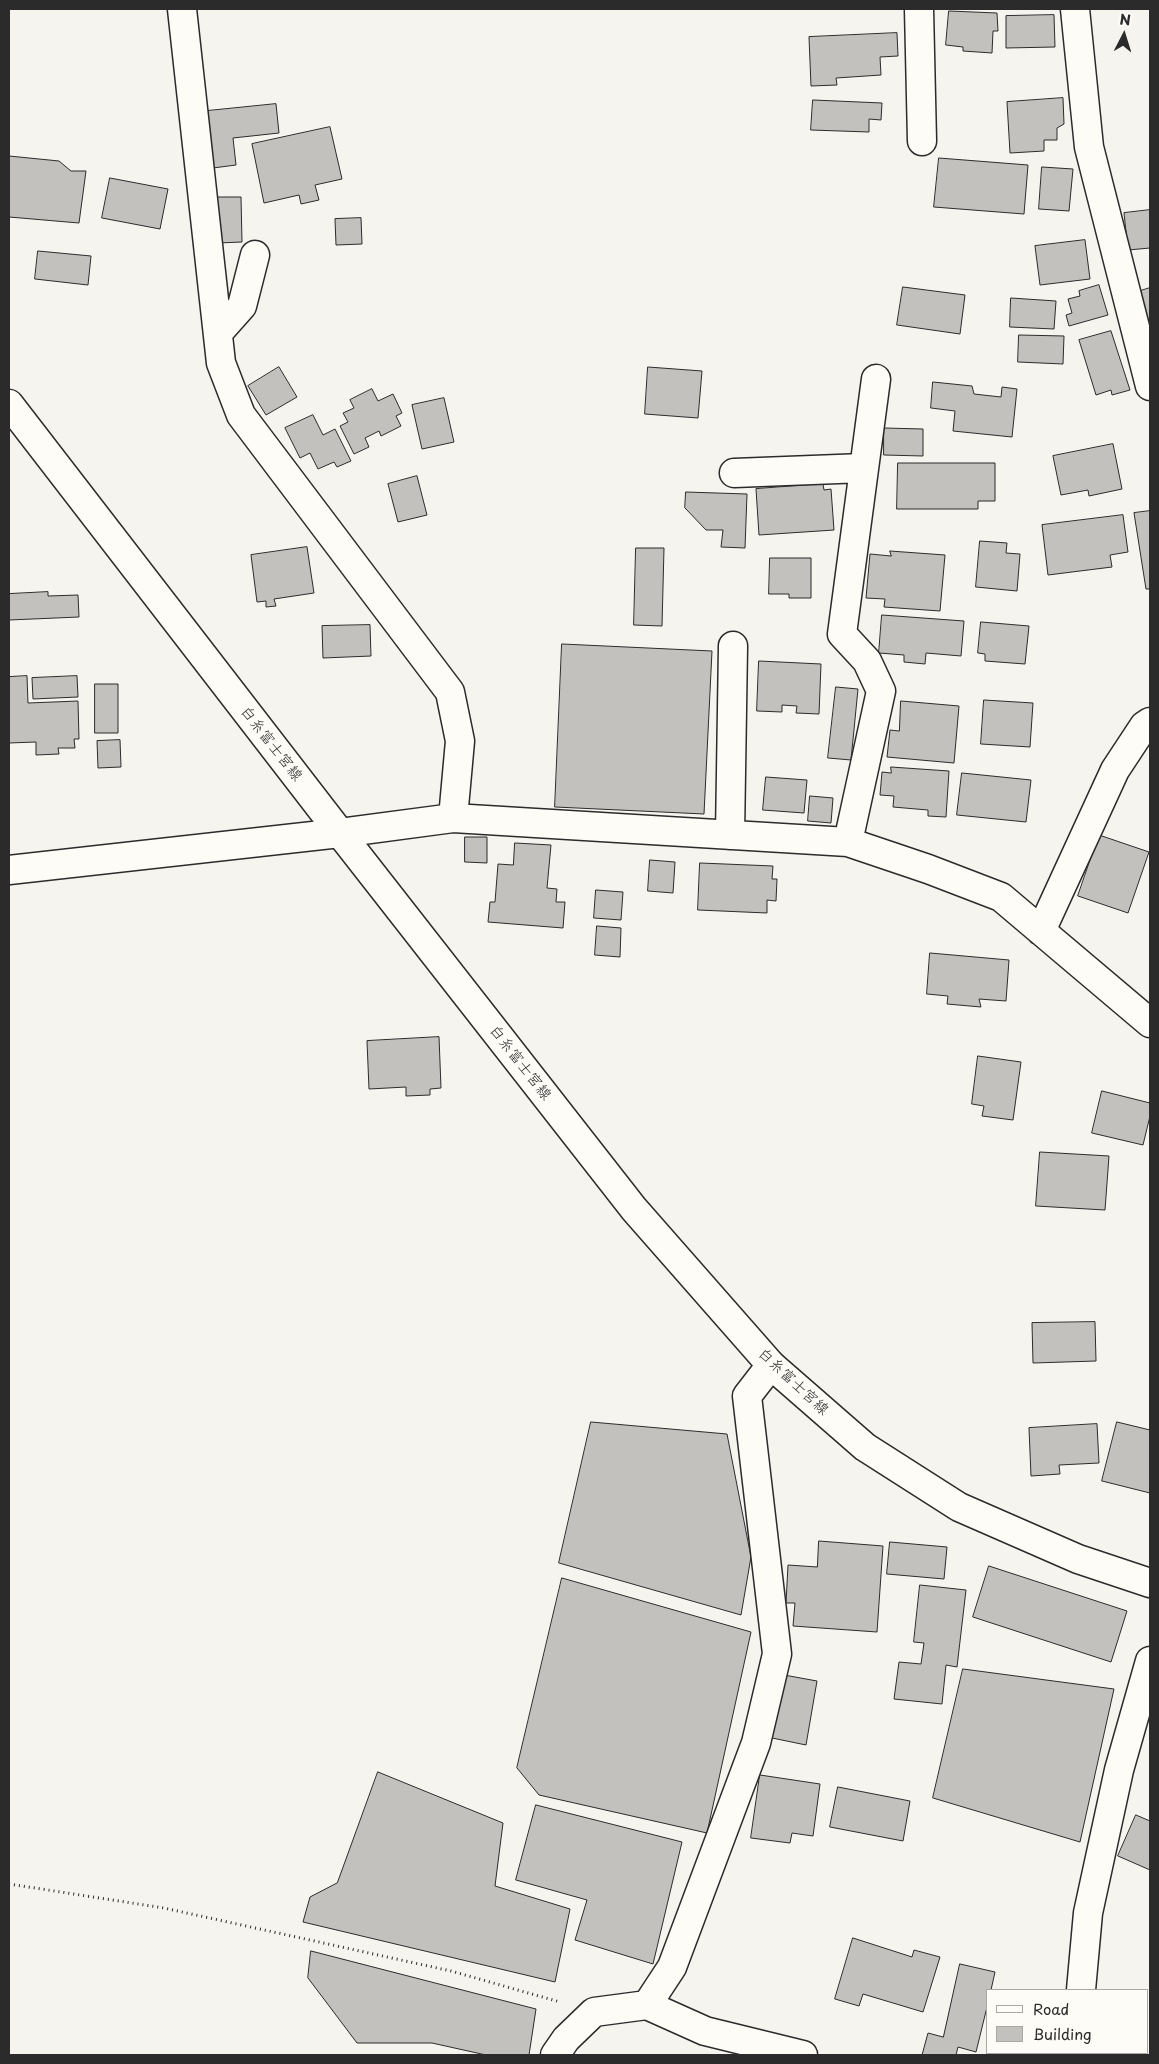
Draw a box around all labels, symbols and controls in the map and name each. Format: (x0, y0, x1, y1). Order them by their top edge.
text: N (1119, 9, 1132, 31)
north arrow (1099, 10, 1149, 60)
street label: 白糸富士宮線 (236, 703, 306, 785)
street label: 白糸富士宮線 (485, 1022, 555, 1104)
street label: 白糸富士宮線 (754, 1345, 832, 1419)
legend (986, 1989, 1149, 2054)
text: Road (1033, 1997, 1069, 2020)
text: Building (1033, 2022, 1092, 2045)

